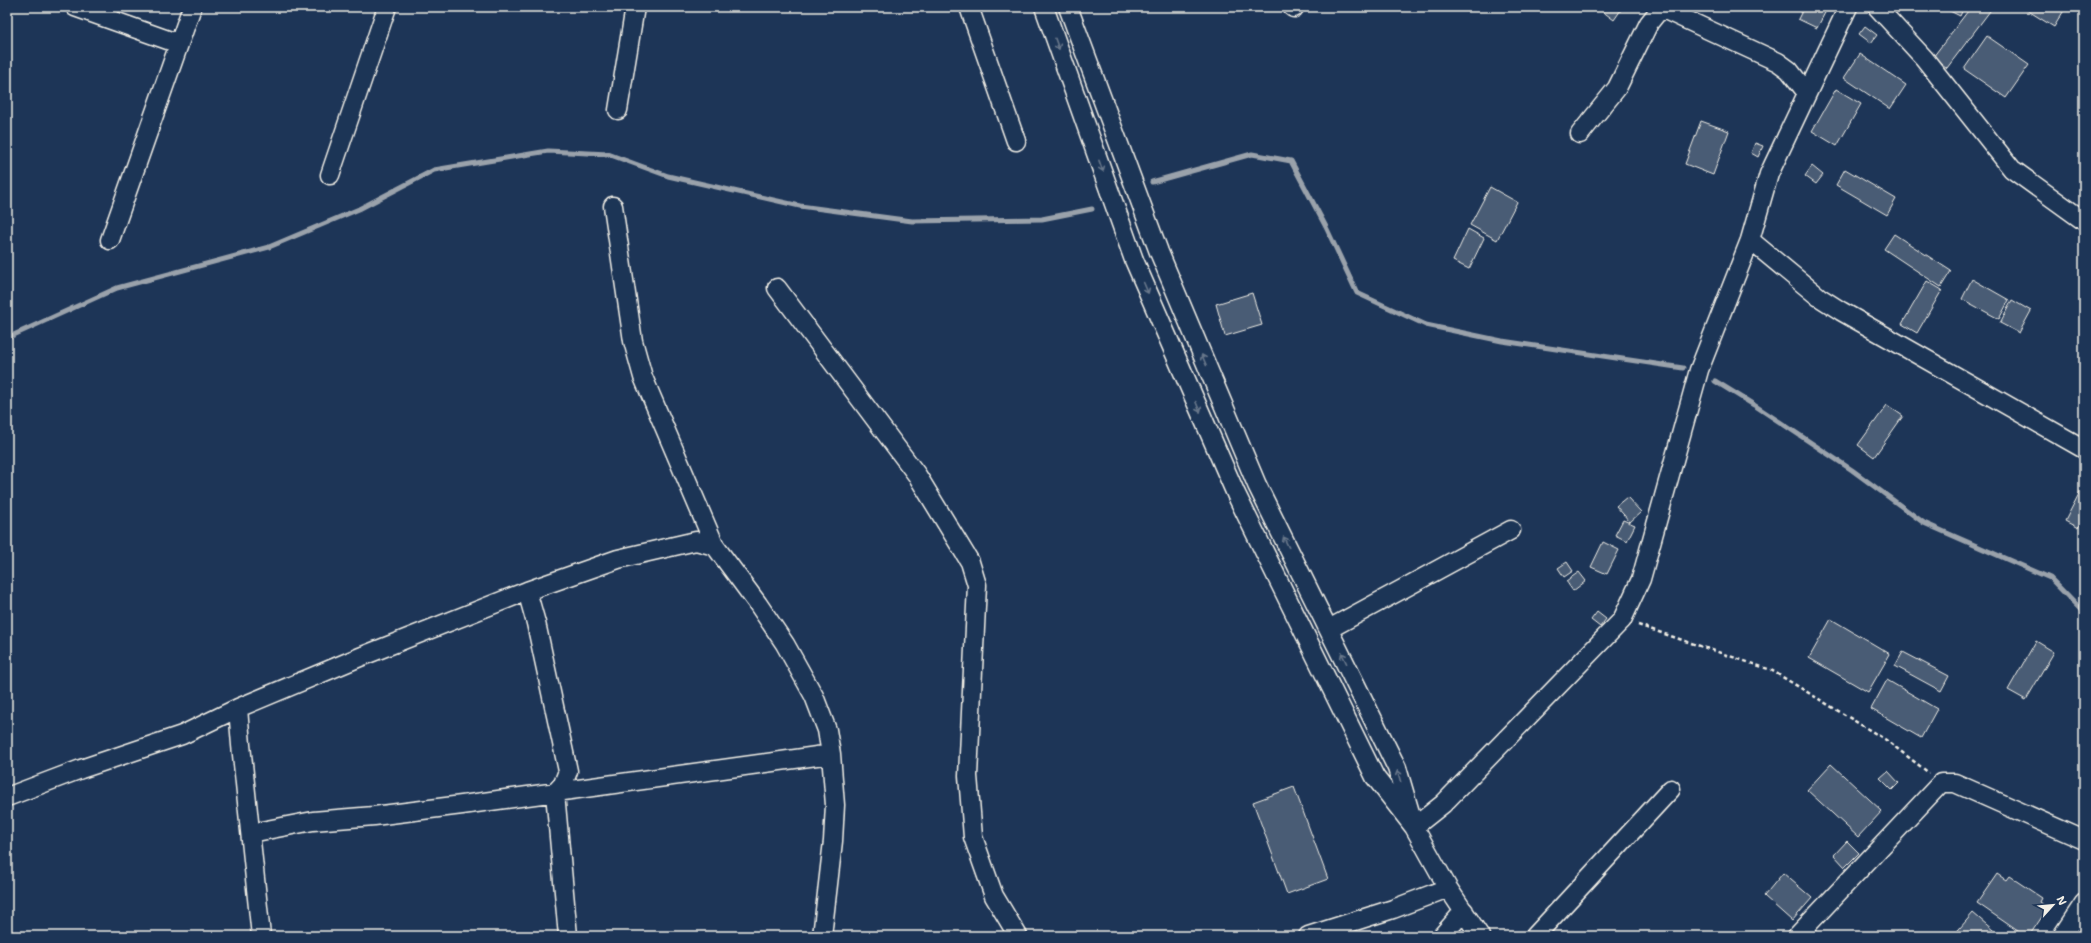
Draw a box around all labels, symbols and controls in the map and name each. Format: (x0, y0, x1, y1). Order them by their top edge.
one-way arrow (1054, 37, 1062, 49)
one-way arrow (1097, 160, 1105, 172)
one-way arrow (1143, 282, 1150, 294)
one-way arrow (1200, 354, 1207, 366)
one-way arrow (1195, 401, 1202, 413)
one-way arrow (1281, 536, 1289, 548)
one-way arrow (1340, 653, 1347, 665)
one-way arrow (1395, 769, 1402, 782)
north arrow (2033, 885, 2073, 925)
text: N (2053, 893, 2070, 908)

